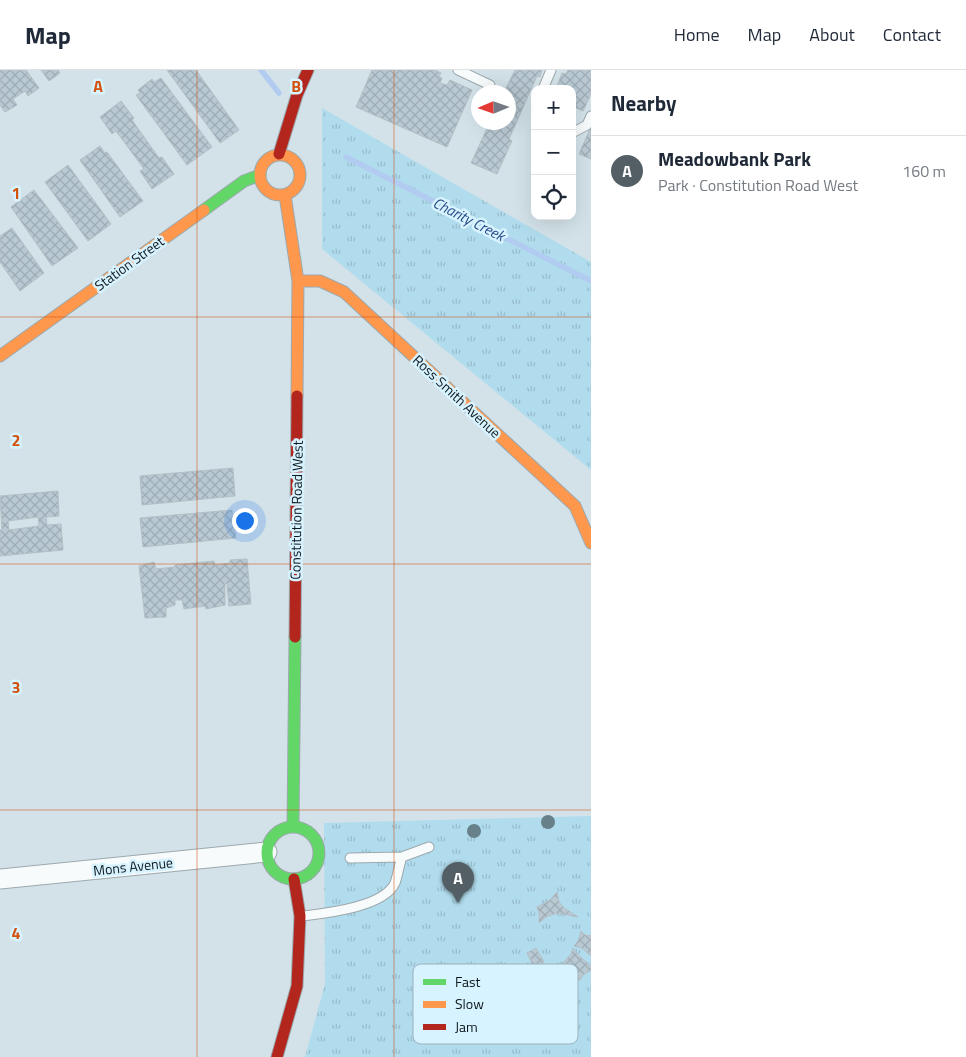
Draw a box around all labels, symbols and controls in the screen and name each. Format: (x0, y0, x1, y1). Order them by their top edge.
text: Map (25, 17, 71, 53)
text: Home (674, 21, 720, 48)
text: Map (748, 21, 781, 48)
text: About (809, 21, 855, 48)
text: Contact (883, 21, 941, 48)
text: A (93, 74, 103, 98)
text: B (291, 74, 301, 98)
north arrow (471, 85, 516, 130)
map controls (531, 85, 576, 220)
button: + (531, 85, 576, 130)
text: Nearby (611, 87, 676, 119)
button: − (531, 130, 576, 175)
text: Meadowbank Park (658, 144, 811, 173)
text: A (622, 159, 632, 183)
text: 160 m (902, 159, 946, 183)
text: Park · Constitution Road West (658, 173, 858, 197)
button: locate (531, 175, 576, 220)
text: 1 (12, 181, 20, 205)
water label: Charity Creek (429, 191, 511, 248)
street label: Station Street (90, 231, 168, 295)
street label: Ross Smith Avenue (408, 350, 506, 442)
text: 2 (12, 428, 20, 452)
street label: Constitution Road West (284, 440, 308, 580)
your location (232, 508, 258, 534)
text: 3 (12, 675, 20, 699)
street label: Mons Avenue (92, 851, 174, 881)
pin: A (442, 862, 474, 903)
text: 4 (12, 921, 21, 945)
legend (413, 964, 578, 1044)
text: Fast (455, 971, 480, 992)
text: Slow (455, 993, 484, 1014)
text: Jam (455, 1016, 478, 1037)

